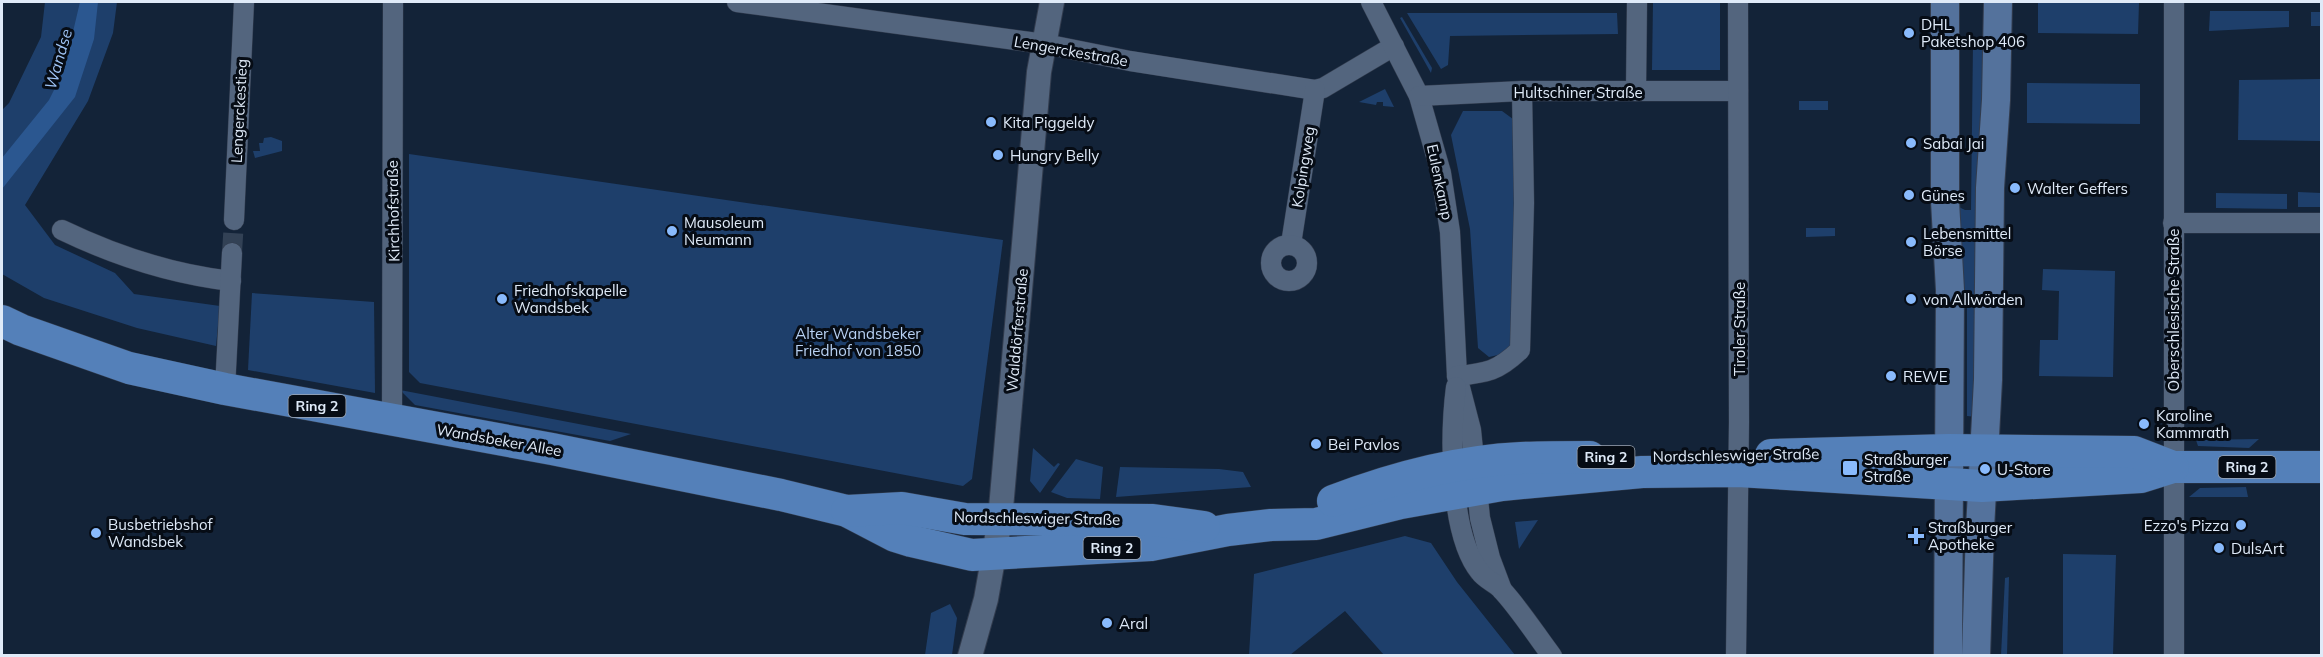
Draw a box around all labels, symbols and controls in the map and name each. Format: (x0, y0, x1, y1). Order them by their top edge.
place label: DHL Paketshop 406 (1921, 15, 2025, 51)
water label: Wandse (40, 26, 76, 92)
marker: DHL Paketshop 406 (1902, 26, 1916, 40)
street label: Lengerckestraße (1013, 32, 1129, 70)
street label: Lengerckestieg (227, 59, 251, 163)
street label: Hultschiner Straße (1513, 83, 1643, 102)
place label: Kita Piggeldy (1003, 113, 1094, 132)
marker: Kita Piggeldy (984, 115, 998, 129)
street label: Kolpingweg (1287, 125, 1319, 209)
place label: Sabai Jai (1923, 134, 1984, 153)
marker: Sabai Jai (1904, 136, 1918, 150)
street label: Eulenkamp (1423, 142, 1457, 222)
place label: Hungry Belly (1010, 146, 1099, 165)
marker: Hungry Belly (991, 148, 1005, 162)
street label: Kirchhofstraße (383, 160, 403, 262)
place label: Walter Geffers (2027, 179, 2128, 198)
marker: Walter Geffers (2008, 181, 2022, 195)
place label: Günes (1921, 186, 1965, 205)
marker: Günes (1902, 188, 1916, 202)
place label: Mausoleum Neumann (684, 213, 764, 249)
marker: Mausoleum Neumann (665, 224, 679, 238)
place label: Lebensmittel Börse (1923, 224, 2011, 260)
street label: Oberschlesische Straße (2164, 229, 2183, 391)
marker: Lebensmittel Börse (1904, 235, 1918, 249)
street label: Walddörferstraße (1002, 267, 1032, 393)
place label: Friedhofskapelle Wandsbek (514, 281, 627, 317)
street label: Tiroler Straße (1730, 282, 1749, 376)
place label: von Allwörden (1923, 290, 2023, 309)
marker: Friedhofskapelle Wandsbek (495, 292, 509, 306)
marker: von Allwörden (1904, 292, 1918, 306)
park label: Alter Wandsbeker Friedhof von 1850 (795, 324, 921, 360)
place label: REWE (1903, 367, 1948, 386)
marker: REWE (1884, 369, 1898, 383)
road number: Ring 2 (288, 395, 346, 417)
place label: Karoline Kammrath (2156, 406, 2229, 442)
marker: Karoline Kammrath (2137, 417, 2151, 431)
street label: Wandsbeker Allee (435, 420, 563, 460)
place label: Bei Pavlos (1328, 435, 1400, 454)
marker: Bei Pavlos (1309, 437, 1323, 451)
street label: Nordschleswiger Straße (1653, 444, 1819, 466)
road number: Ring 2 (1578, 446, 1634, 468)
place label: Straßburger Straße (1864, 450, 1949, 486)
road number: Ring 2 (2218, 456, 2276, 478)
marker: Straßburger Straße (1841, 459, 1859, 477)
place label: U-Store (1997, 460, 2051, 479)
marker: U-Store (1978, 462, 1992, 476)
street label: Nordschleswiger Straße (954, 507, 1120, 529)
place label: Busbetriebshof Wandsbek (108, 515, 214, 551)
place label: Ezzo's Pizza (2144, 516, 2229, 535)
place label: Straßburger Apotheke (1928, 518, 2013, 554)
marker: Ezzo's Pizza (2234, 518, 2248, 532)
marker: Busbetriebshof Wandsbek (89, 526, 103, 540)
marker: Straßburger Apotheke (1909, 529, 1923, 543)
road number: Ring 2 (1084, 537, 1140, 559)
place label: DulsArt (2231, 539, 2284, 558)
marker: DulsArt (2212, 541, 2226, 555)
place label: Aral (1119, 614, 1148, 633)
marker: Aral (1100, 616, 1114, 630)

